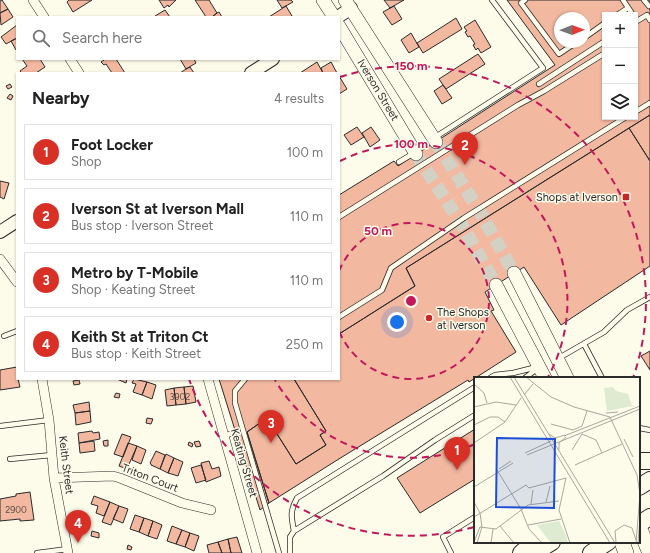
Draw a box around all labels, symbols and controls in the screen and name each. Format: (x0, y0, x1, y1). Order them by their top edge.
north arrow (554, 12, 590, 48)
map controls (602, 12, 638, 120)
button: + (602, 12, 638, 48)
search box (16, 16, 340, 60)
icon: search (30, 27, 52, 49)
text: Search here (62, 29, 142, 47)
button: − (602, 48, 638, 84)
street label: Iverson Street (355, 57, 401, 123)
text: 150 m (394, 59, 428, 73)
button: layers (602, 84, 638, 120)
text: Nearby (32, 88, 90, 108)
text: 4 results (274, 91, 324, 106)
pin: 2 (452, 132, 478, 165)
text: Foot Locker (71, 136, 153, 154)
text: 100 m (394, 137, 428, 151)
text: 1 (43, 145, 49, 160)
text: 100 m (287, 145, 323, 160)
text: Shop (71, 154, 101, 169)
place label: Shops at Iverson (536, 191, 618, 204)
marker: Shops at Iverson (621, 192, 631, 202)
text: Iverson St at Iverson Mall (71, 200, 244, 218)
text: 2 (42, 209, 50, 224)
text: 110 m (290, 209, 323, 224)
text: Bus stop · Iverson Street (71, 218, 213, 233)
text: 50 m (364, 224, 392, 238)
text: Metro by T-Mobile (71, 264, 198, 282)
text: 3 (42, 273, 50, 288)
text: 110 m (290, 273, 323, 288)
text: Shop · Keating Street (71, 282, 195, 297)
centre of rings (404, 294, 418, 308)
place label: The Shops at Iverson (437, 306, 489, 332)
your location (387, 312, 407, 332)
marker: The Shops at Iverson (424, 313, 434, 323)
text: Keith St at Triton Ct (71, 328, 209, 346)
text: 4 (42, 337, 50, 352)
text: 250 m (286, 337, 323, 352)
text: Bus stop · Keith Street (71, 346, 201, 361)
inset map (474, 377, 640, 543)
house number: 3902 (170, 391, 190, 402)
pin: 3 (258, 410, 284, 443)
street label: Keating Street (228, 427, 260, 499)
street label: Keith Street (56, 435, 76, 495)
pin: 1 (444, 437, 470, 470)
street label: Triton Court (120, 461, 180, 495)
house number: 2900 (5, 504, 27, 515)
pin: 4 (65, 510, 91, 543)

